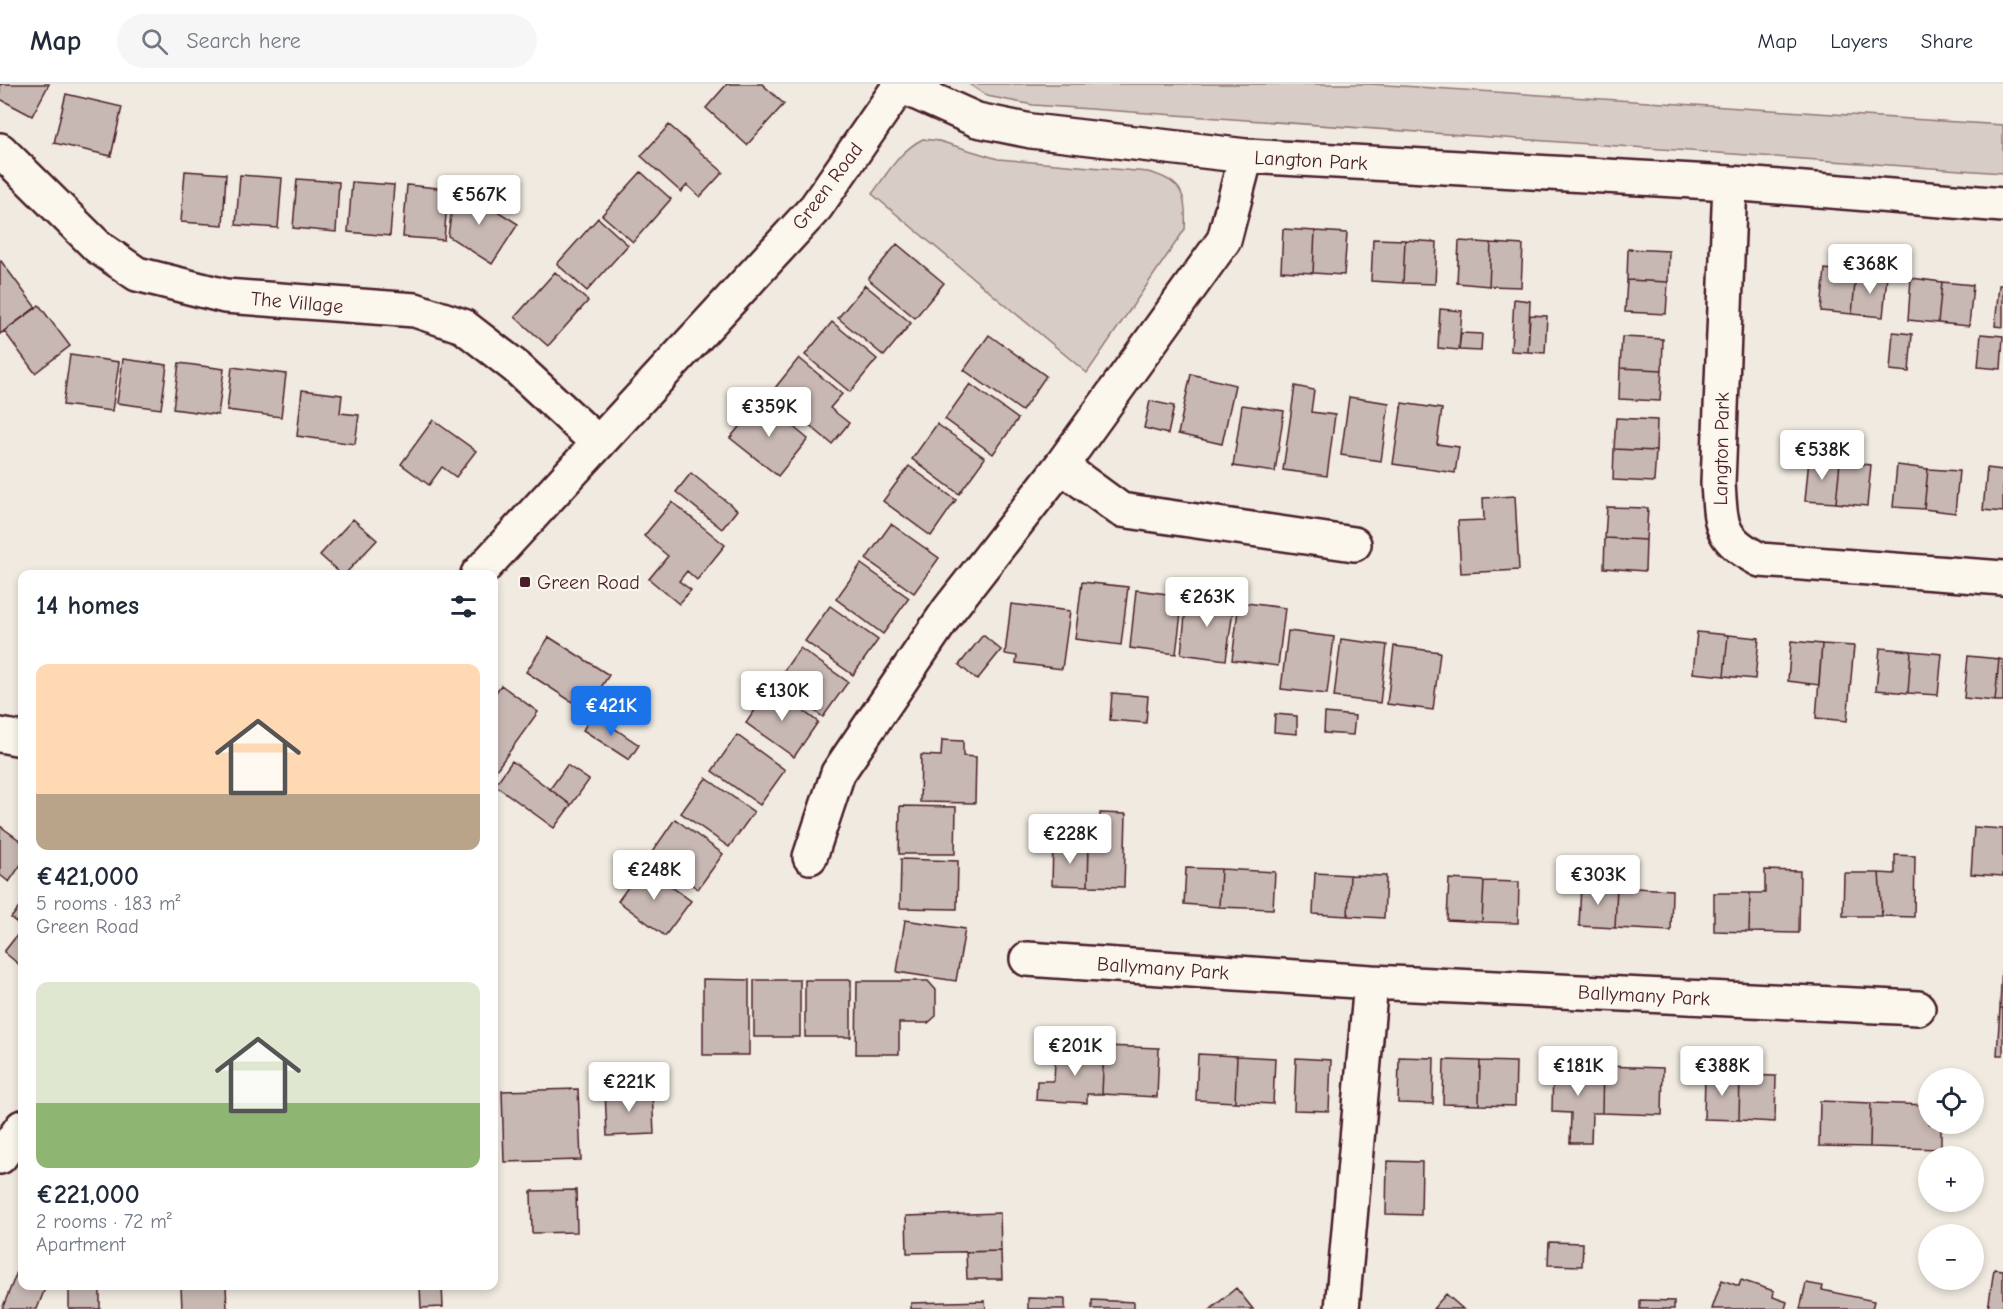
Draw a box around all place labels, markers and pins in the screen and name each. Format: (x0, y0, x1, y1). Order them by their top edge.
pin: €567K (437, 175, 521, 226)
pin: €368K (1828, 244, 1912, 295)
pin: €359K (727, 387, 811, 438)
pin: €538K (1780, 430, 1864, 481)
place label: Green Road (537, 571, 640, 594)
marker: Green Road (518, 575, 532, 589)
pin: €263K (1165, 577, 1249, 628)
pin: €130K (740, 671, 824, 722)
pin: €421K (569, 686, 653, 737)
pin: €228K (1028, 814, 1112, 865)
pin: €248K (612, 850, 696, 901)
pin: €303K (1556, 855, 1640, 906)
pin: €201K (1033, 1026, 1117, 1077)
pin: €181K (1536, 1046, 1620, 1097)
pin: €388K (1680, 1046, 1764, 1097)
pin: €221K (587, 1062, 671, 1113)

